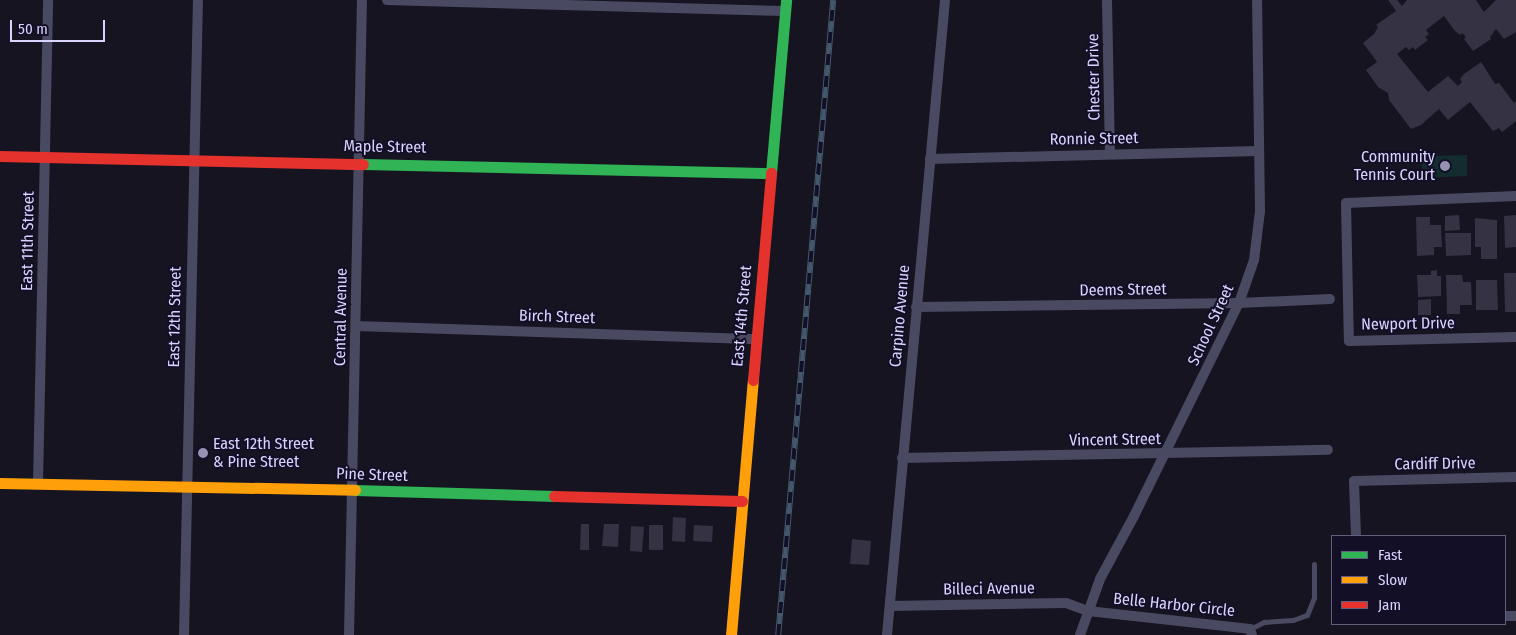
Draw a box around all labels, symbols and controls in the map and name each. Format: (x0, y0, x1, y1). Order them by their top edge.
scale bar (12, 10, 108, 42)
text: 50 m (18, 20, 48, 38)
street label: Chester Drive (1084, 33, 1104, 121)
street label: Ronnie Street (1049, 129, 1139, 149)
street label: Maple Street (343, 137, 427, 157)
place label: Community Tennis Court (1354, 147, 1435, 185)
marker: Community Tennis Court (1439, 160, 1451, 172)
street label: East 11th Street (18, 191, 38, 291)
street label: Carpino Avenue (886, 264, 914, 368)
street label: East 14th Street (728, 265, 756, 367)
street label: East 12th Street (165, 266, 185, 368)
street label: Central Avenue (331, 268, 351, 366)
street label: Deems Street (1079, 280, 1167, 300)
street label: School Street (1184, 281, 1238, 369)
street label: Birch Street (519, 306, 595, 328)
street label: Newport Drive (1361, 314, 1455, 334)
street label: Vincent Street (1069, 430, 1161, 450)
place label: East 12th Street & Pine Street (213, 434, 314, 472)
marker: East 12th Street & Pine Street (197, 447, 209, 459)
street label: Cardiff Drive (1394, 454, 1476, 474)
street label: Pine Street (336, 464, 408, 486)
legend (1331, 535, 1506, 625)
text: Fast (1378, 546, 1402, 564)
text: Slow (1378, 571, 1407, 589)
street label: Billeci Avenue (943, 579, 1035, 599)
street label: Belle Harbor Circle (1112, 589, 1236, 621)
text: Jam (1378, 596, 1401, 614)

